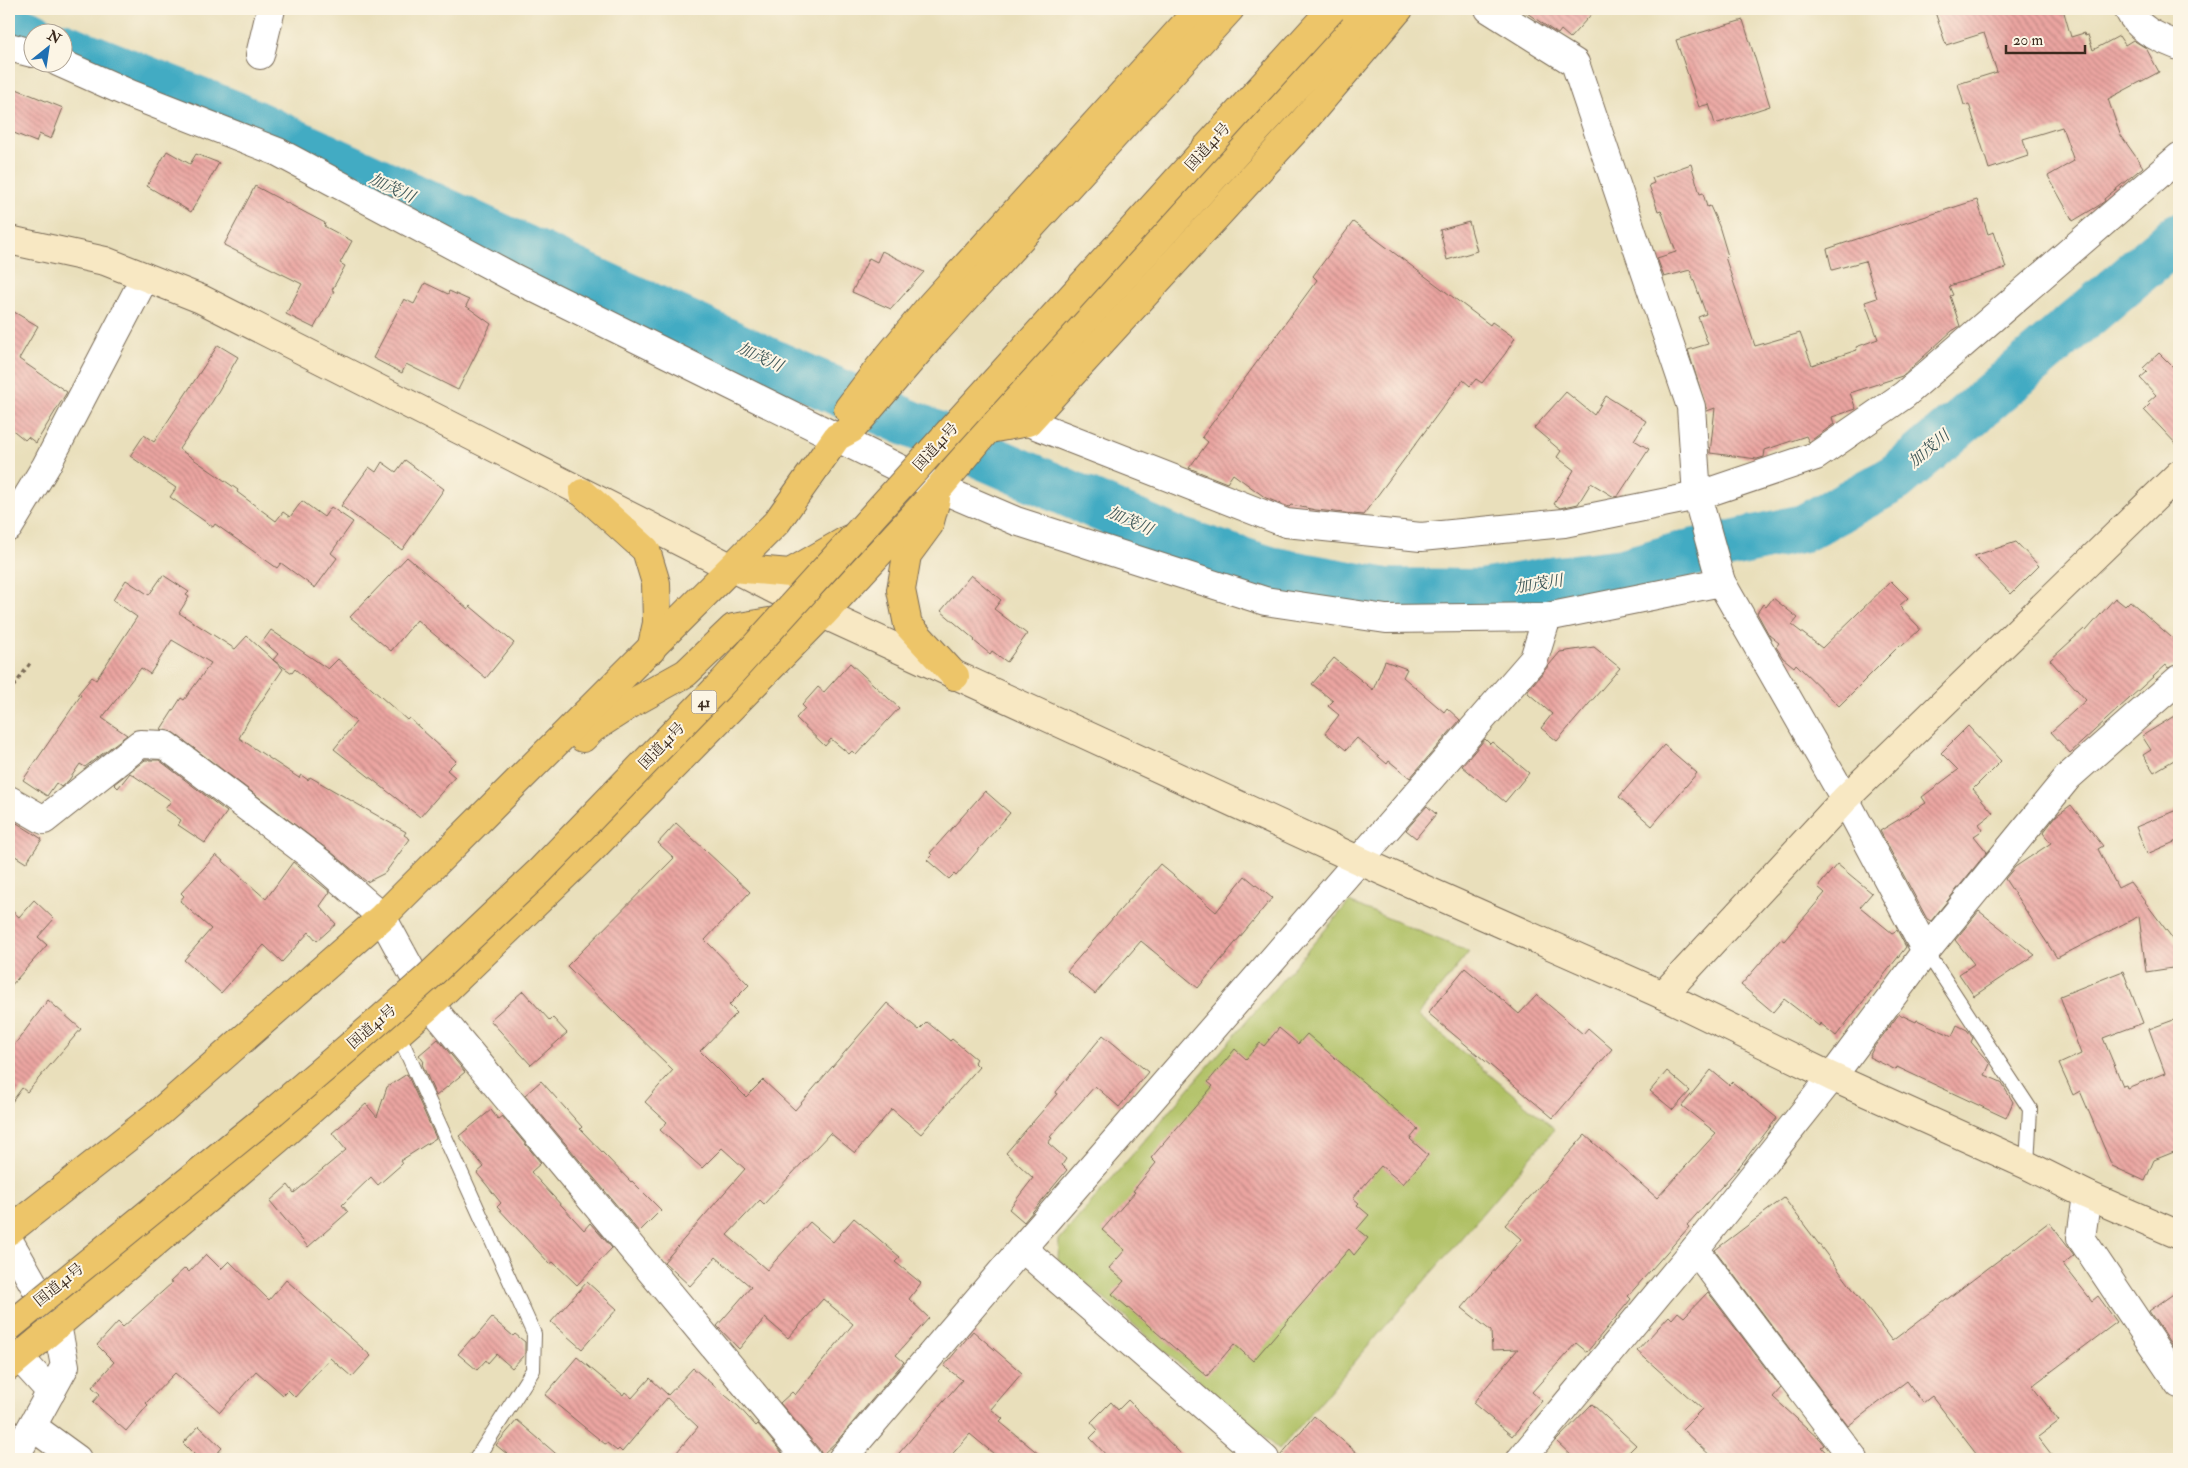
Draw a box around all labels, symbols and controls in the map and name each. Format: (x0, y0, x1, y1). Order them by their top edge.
north arrow (22, 22, 72, 72)
scale bar (2006, 22, 2084, 54)
text: N (44, 26, 64, 48)
text: 20 m (2013, 31, 2043, 50)
street label: 国道41号 (1181, 119, 1235, 175)
water label: 加茂川 (366, 169, 420, 208)
water label: 加茂川 (734, 338, 788, 377)
street label: 国道41号 (909, 419, 963, 475)
water label: 加茂川 (1904, 425, 1955, 472)
water label: 加茂川 (1104, 502, 1158, 541)
water label: 加茂川 (1514, 570, 1566, 598)
road number: 41 (692, 690, 716, 714)
street label: 国道41号 (635, 718, 689, 774)
street label: 国道41号 (344, 1001, 400, 1053)
street label: 国道41号 (30, 1259, 88, 1311)

